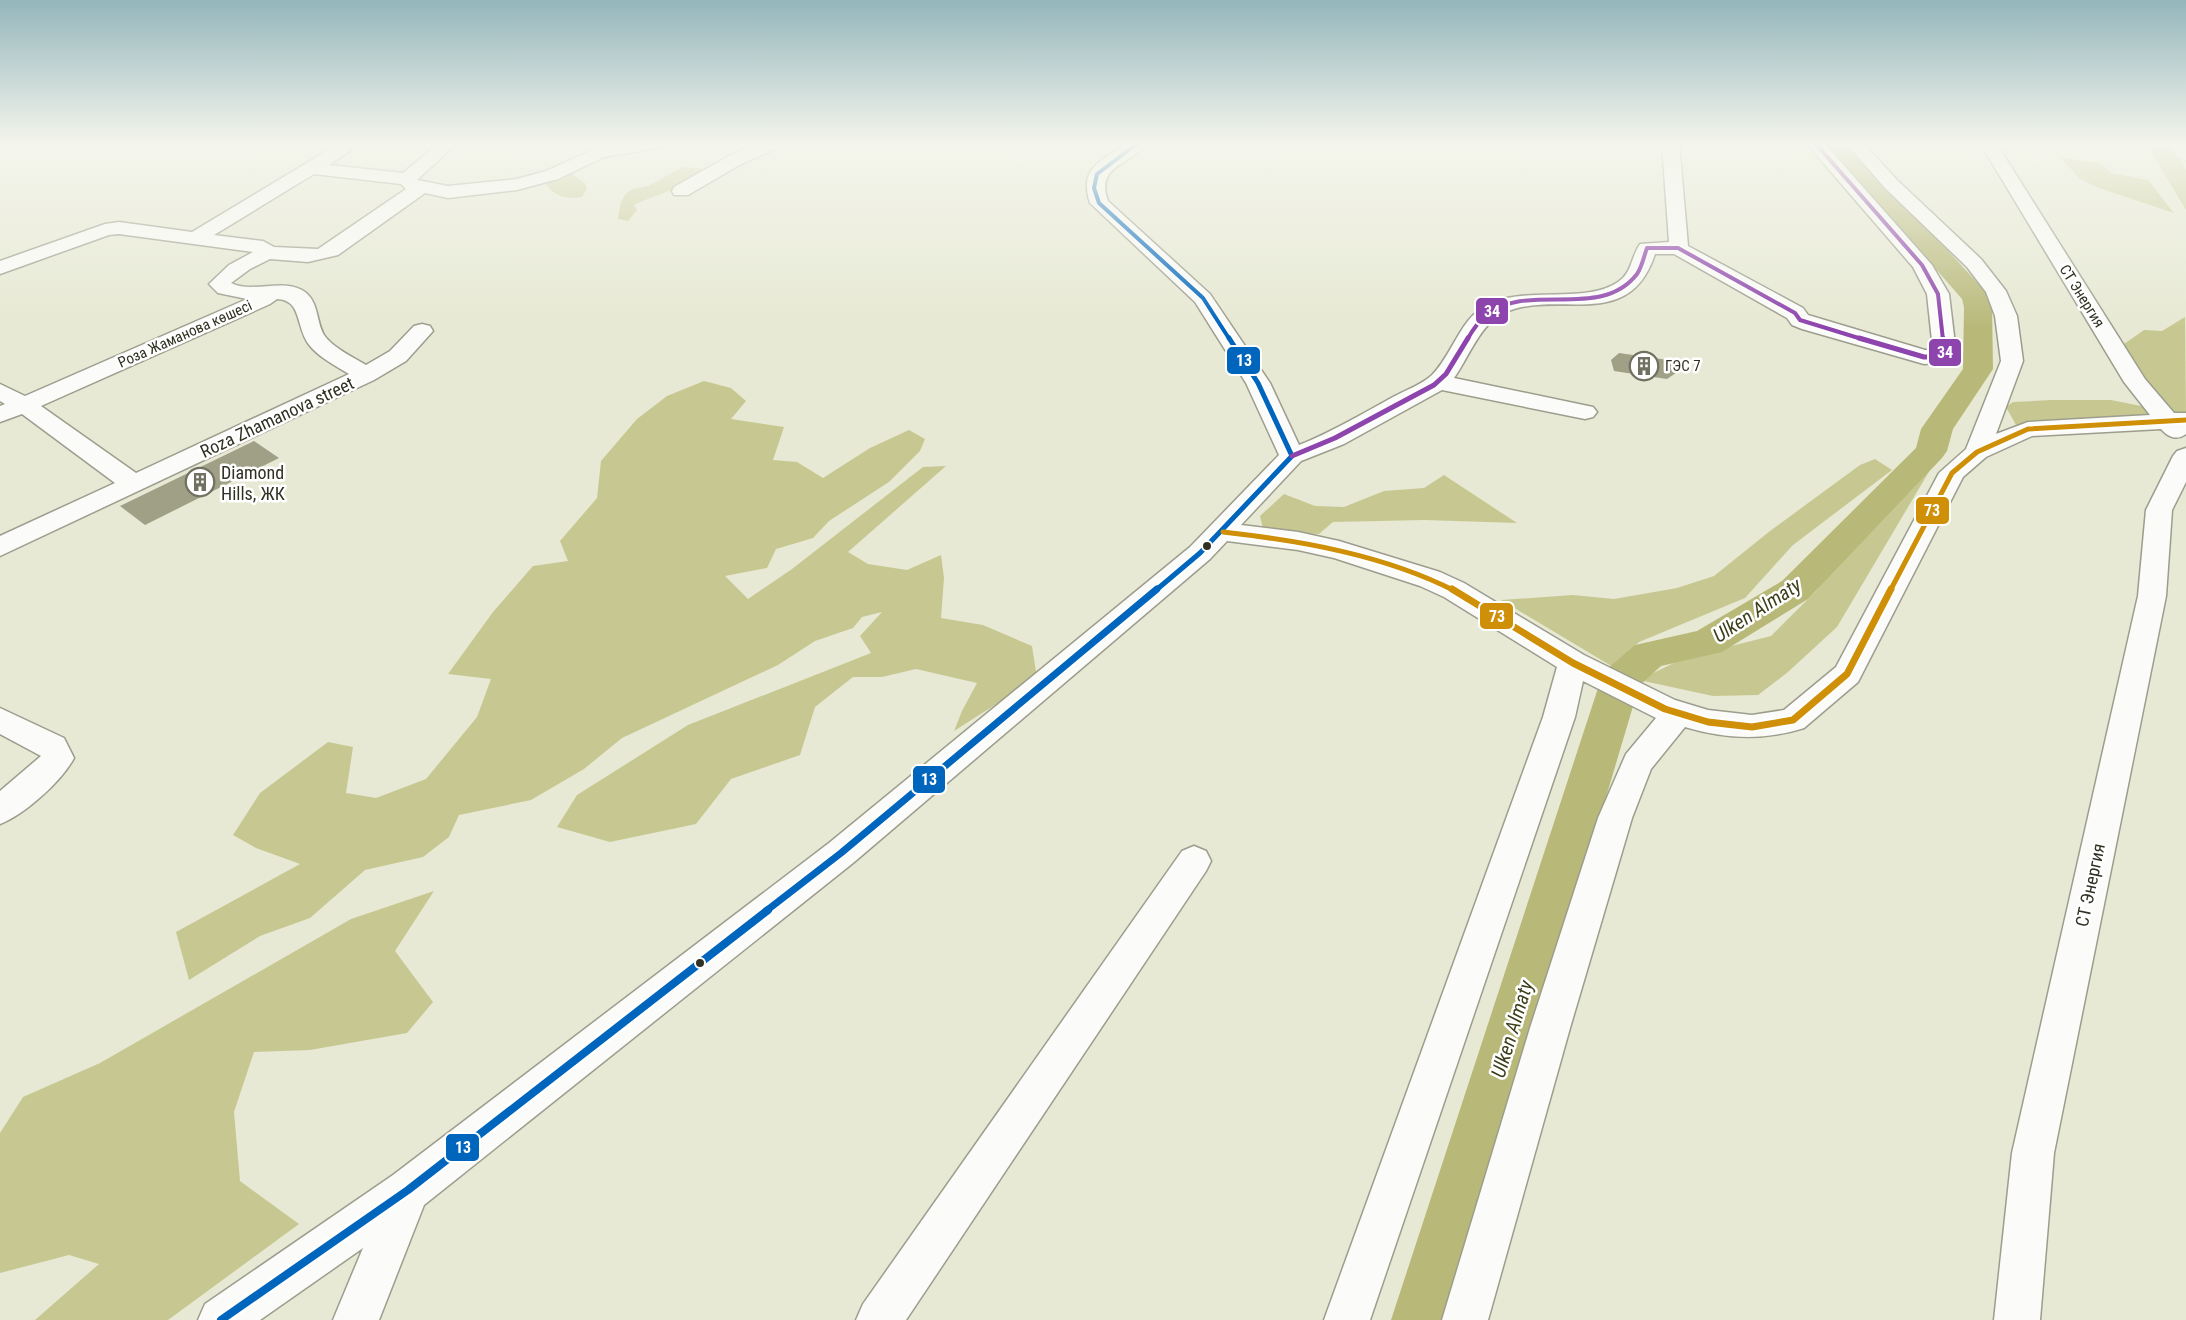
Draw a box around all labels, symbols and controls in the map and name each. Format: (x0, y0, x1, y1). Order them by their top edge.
street label: СТ Энергия (2056, 261, 2108, 331)
street label: Роза Жаманова көшесі (115, 296, 255, 372)
line badge: 34 (1475, 297, 1509, 325)
text: 34 (1484, 302, 1500, 321)
line badge: 34 (1928, 338, 1962, 367)
text: 34 (1937, 343, 1953, 362)
line badge: 13 (1226, 346, 1261, 375)
building icon: ГЭС 7 (1628, 350, 1660, 382)
text: 13 (1236, 351, 1252, 370)
place label: ГЭС 7 (1665, 357, 1701, 375)
street label: Roza Zhamanova street (197, 372, 357, 462)
place label: Diamond Hills, ЖК (221, 462, 285, 504)
building icon: Diamond Hills, ЖК (184, 466, 216, 498)
line badge: 73 (1915, 496, 1950, 525)
text: 73 (1924, 501, 1940, 520)
unlabelled marker (1201, 540, 1213, 552)
water label: Ulken Almaty (1708, 572, 1806, 647)
line badge: 73 (1479, 602, 1514, 630)
text: 73 (1489, 607, 1505, 626)
line badge: 13 (912, 765, 946, 794)
text: 13 (921, 770, 937, 789)
street label: СТ Энергия (2071, 841, 2109, 929)
unlabelled marker (694, 957, 706, 969)
water label: Ulken Almaty (1486, 977, 1538, 1080)
line badge: 13 (445, 1133, 480, 1162)
text: 13 (455, 1138, 471, 1157)

